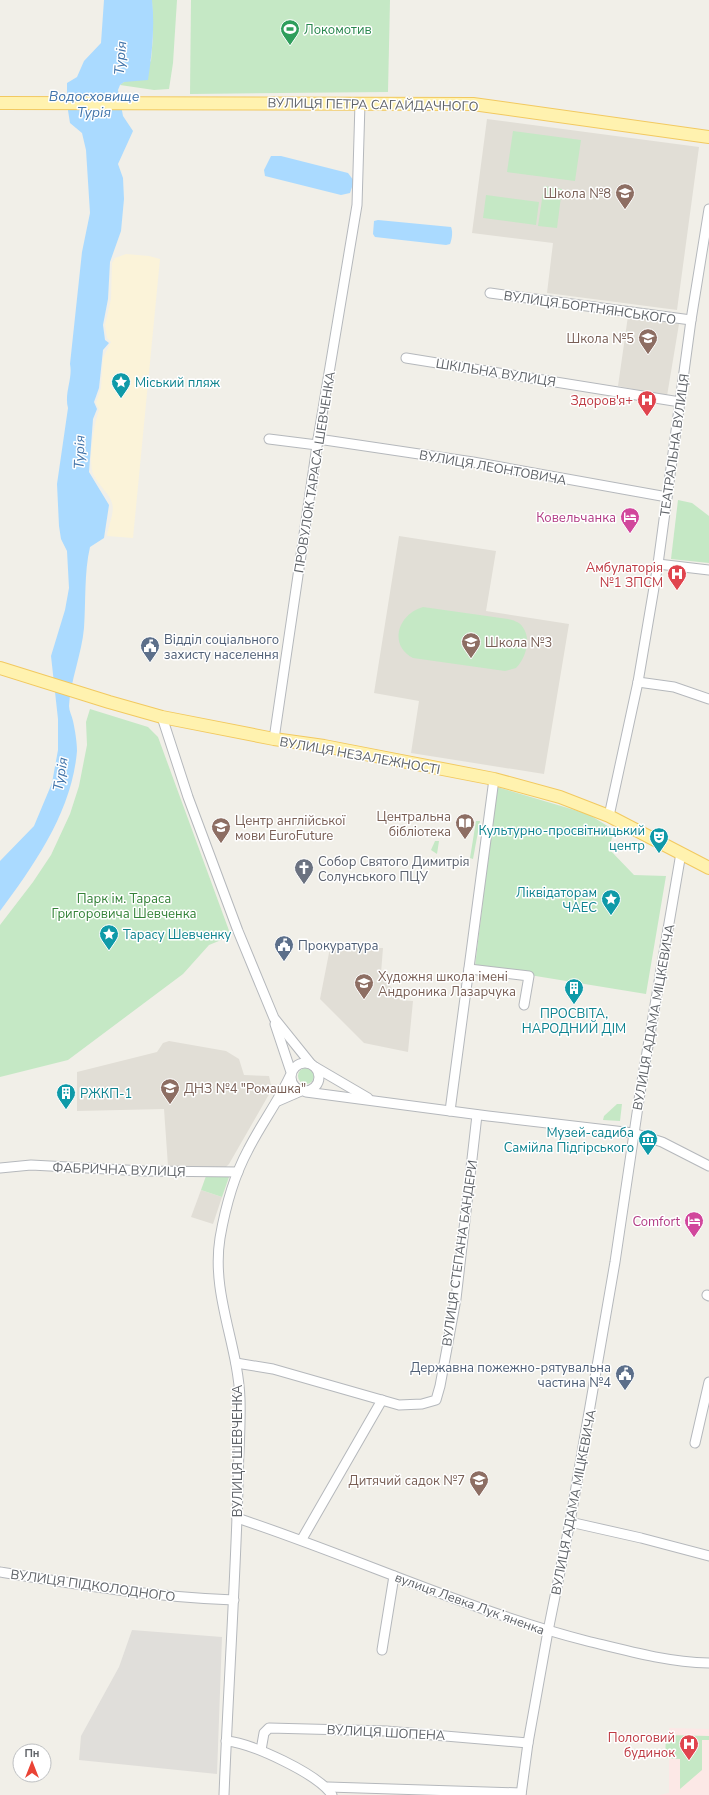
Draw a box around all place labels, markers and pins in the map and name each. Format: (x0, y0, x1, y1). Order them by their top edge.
sports icon: Локомотив (279, 18, 301, 46)
place label: Локомотив (304, 21, 372, 39)
school or university icon: Школа №8 (614, 182, 636, 210)
place label: Школа №8 (544, 185, 611, 203)
school or university icon: Школа №5 (637, 327, 659, 355)
place label: Школа №5 (567, 330, 634, 348)
place icon: Міський пляж (110, 371, 132, 399)
place label: Міський пляж (135, 374, 221, 392)
hospital icon: Здоров'я+ (636, 389, 658, 417)
place label: Здоров'я+ (570, 392, 633, 410)
hotel icon: Ковельчанка (619, 506, 641, 534)
place label: Ковельчанка (536, 509, 616, 527)
place label: Амбулаторія №1 ЗПСМ (586, 559, 663, 592)
hospital icon: Амбулаторія №1 ЗПСМ (666, 563, 688, 591)
place label: Відділ соціального захисту населення (164, 631, 279, 664)
school or university icon: Школа №3 (460, 631, 482, 659)
place label: Школа №3 (485, 634, 552, 652)
public building icon: Відділ соціального захисту населення (139, 635, 161, 663)
place label: Центральна бібліотека (376, 808, 451, 841)
place label: Центр англійської мови EuroFuture (235, 812, 346, 845)
library icon: Центральна бібліотека (454, 812, 476, 840)
school or university icon: Центр англійської мови EuroFuture (210, 816, 232, 844)
place label: Культурно-просвітницький центр (479, 822, 645, 855)
theatre icon: Культурно-просвітницький центр (648, 826, 670, 854)
place label: Собор Святого Димитрія Солунського ПЦУ (318, 853, 470, 886)
church icon: Собор Святого Димитрія Солунського ПЦУ (293, 857, 315, 885)
place label: Ліквідаторам ЧАЕС (516, 884, 597, 917)
place icon: Ліквідаторам ЧАЕС (600, 888, 622, 916)
place icon: Тарасу Шевченку (98, 923, 120, 951)
place label: Тарасу Шевченку (123, 926, 231, 944)
public building icon: Прокуратура (273, 934, 295, 962)
place label: Прокуратура (298, 937, 379, 955)
place label: Художня школа імені Андроника Лазарчука (378, 968, 516, 1001)
school or university icon: Художня школа імені Андроника Лазарчука (353, 972, 375, 1000)
building icon: ПРОСВІТА, НАРОДНИЙ ДІМ (563, 977, 585, 1005)
place label: ПРОСВІТА, НАРОДНИЙ ДІМ (522, 1005, 626, 1038)
school or university icon: ДНЗ №4 "Ромашка" (159, 1077, 181, 1105)
place label: ДНЗ №4 "Ромашка" (184, 1080, 306, 1098)
building icon: РЖКП-1 (55, 1082, 77, 1110)
place label: РЖКП-1 (80, 1085, 132, 1103)
place label: Музей-садиба Самійла Підгірського (504, 1124, 634, 1157)
museum icon: Музей-садиба Самійла Підгірського (637, 1128, 659, 1156)
hotel icon: Comfort (683, 1210, 705, 1238)
place label: Comfort (632, 1213, 680, 1231)
place label: Державна пожежно-рятувальна частина №4 (410, 1359, 611, 1392)
public building icon: Державна пожежно-рятувальна частина №4 (614, 1363, 636, 1391)
school or university icon: Дитячий садок №7 (468, 1469, 490, 1497)
place label: Дитячий садок №7 (349, 1472, 465, 1490)
place label: Пологовий будинок (608, 1729, 675, 1762)
hospital icon: Пологовий будинок (678, 1733, 700, 1761)

